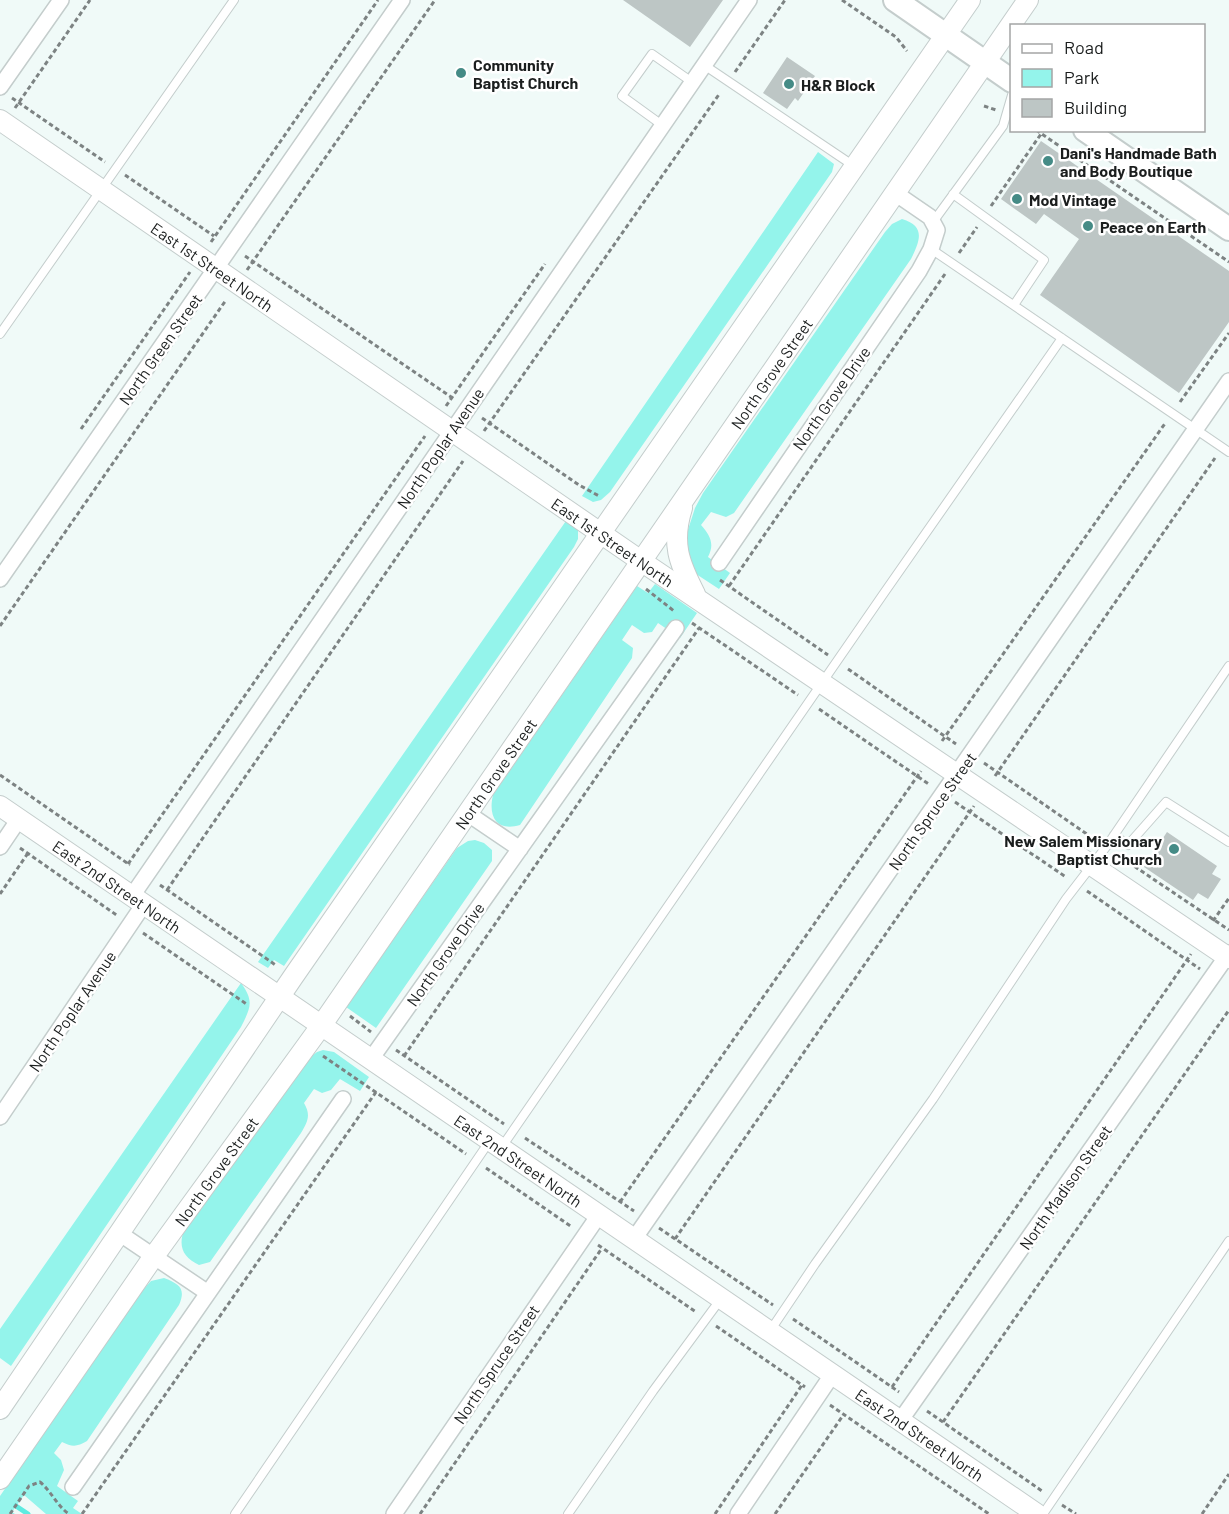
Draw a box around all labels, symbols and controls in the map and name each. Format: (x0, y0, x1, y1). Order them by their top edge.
legend (1010, 24, 1205, 132)
text: Road (1064, 36, 1104, 58)
place label: Community Baptist Church (473, 55, 578, 92)
marker: Community Baptist Church (454, 66, 468, 80)
text: Park (1064, 66, 1099, 88)
place label: H&R Block (801, 75, 876, 94)
marker: H&R Block (782, 77, 796, 91)
text: Building (1064, 96, 1127, 118)
place label: Dani's Handmade Bath and Body Boutique (1060, 143, 1217, 180)
marker: Dani's Handmade Bath and Body Boutique (1041, 154, 1055, 168)
place label: Mod Vintage (1029, 190, 1117, 209)
marker: Mod Vintage (1010, 192, 1024, 206)
place label: Peace on Earth (1100, 217, 1206, 236)
street label: East 1st Street North (148, 218, 277, 315)
marker: Peace on Earth (1081, 219, 1095, 233)
street label: North Green Street (115, 290, 205, 408)
street label: North Grove Street (726, 314, 816, 432)
street label: North Grove Drive (788, 343, 874, 453)
street label: North Poplar Avenue (393, 384, 487, 512)
street label: East 1st Street North (548, 493, 678, 590)
street label: North Grove Street (450, 714, 540, 832)
street label: North Spruce Street (884, 748, 980, 874)
place label: New Salem Missionary Baptist Church (1004, 831, 1162, 868)
street label: East 2nd Street North (50, 836, 185, 936)
marker: New Salem Missionary Baptist Church (1167, 842, 1181, 856)
street label: North Grove Drive (402, 899, 488, 1009)
street label: North Poplar Avenue (25, 947, 119, 1075)
street label: East 2nd Street North (451, 1110, 586, 1210)
street label: North Grove Street (170, 1113, 262, 1229)
street label: North Madison Street (1015, 1121, 1115, 1253)
street label: North Spruce Street (449, 1301, 543, 1427)
street label: East 2nd Street North (852, 1384, 988, 1484)

